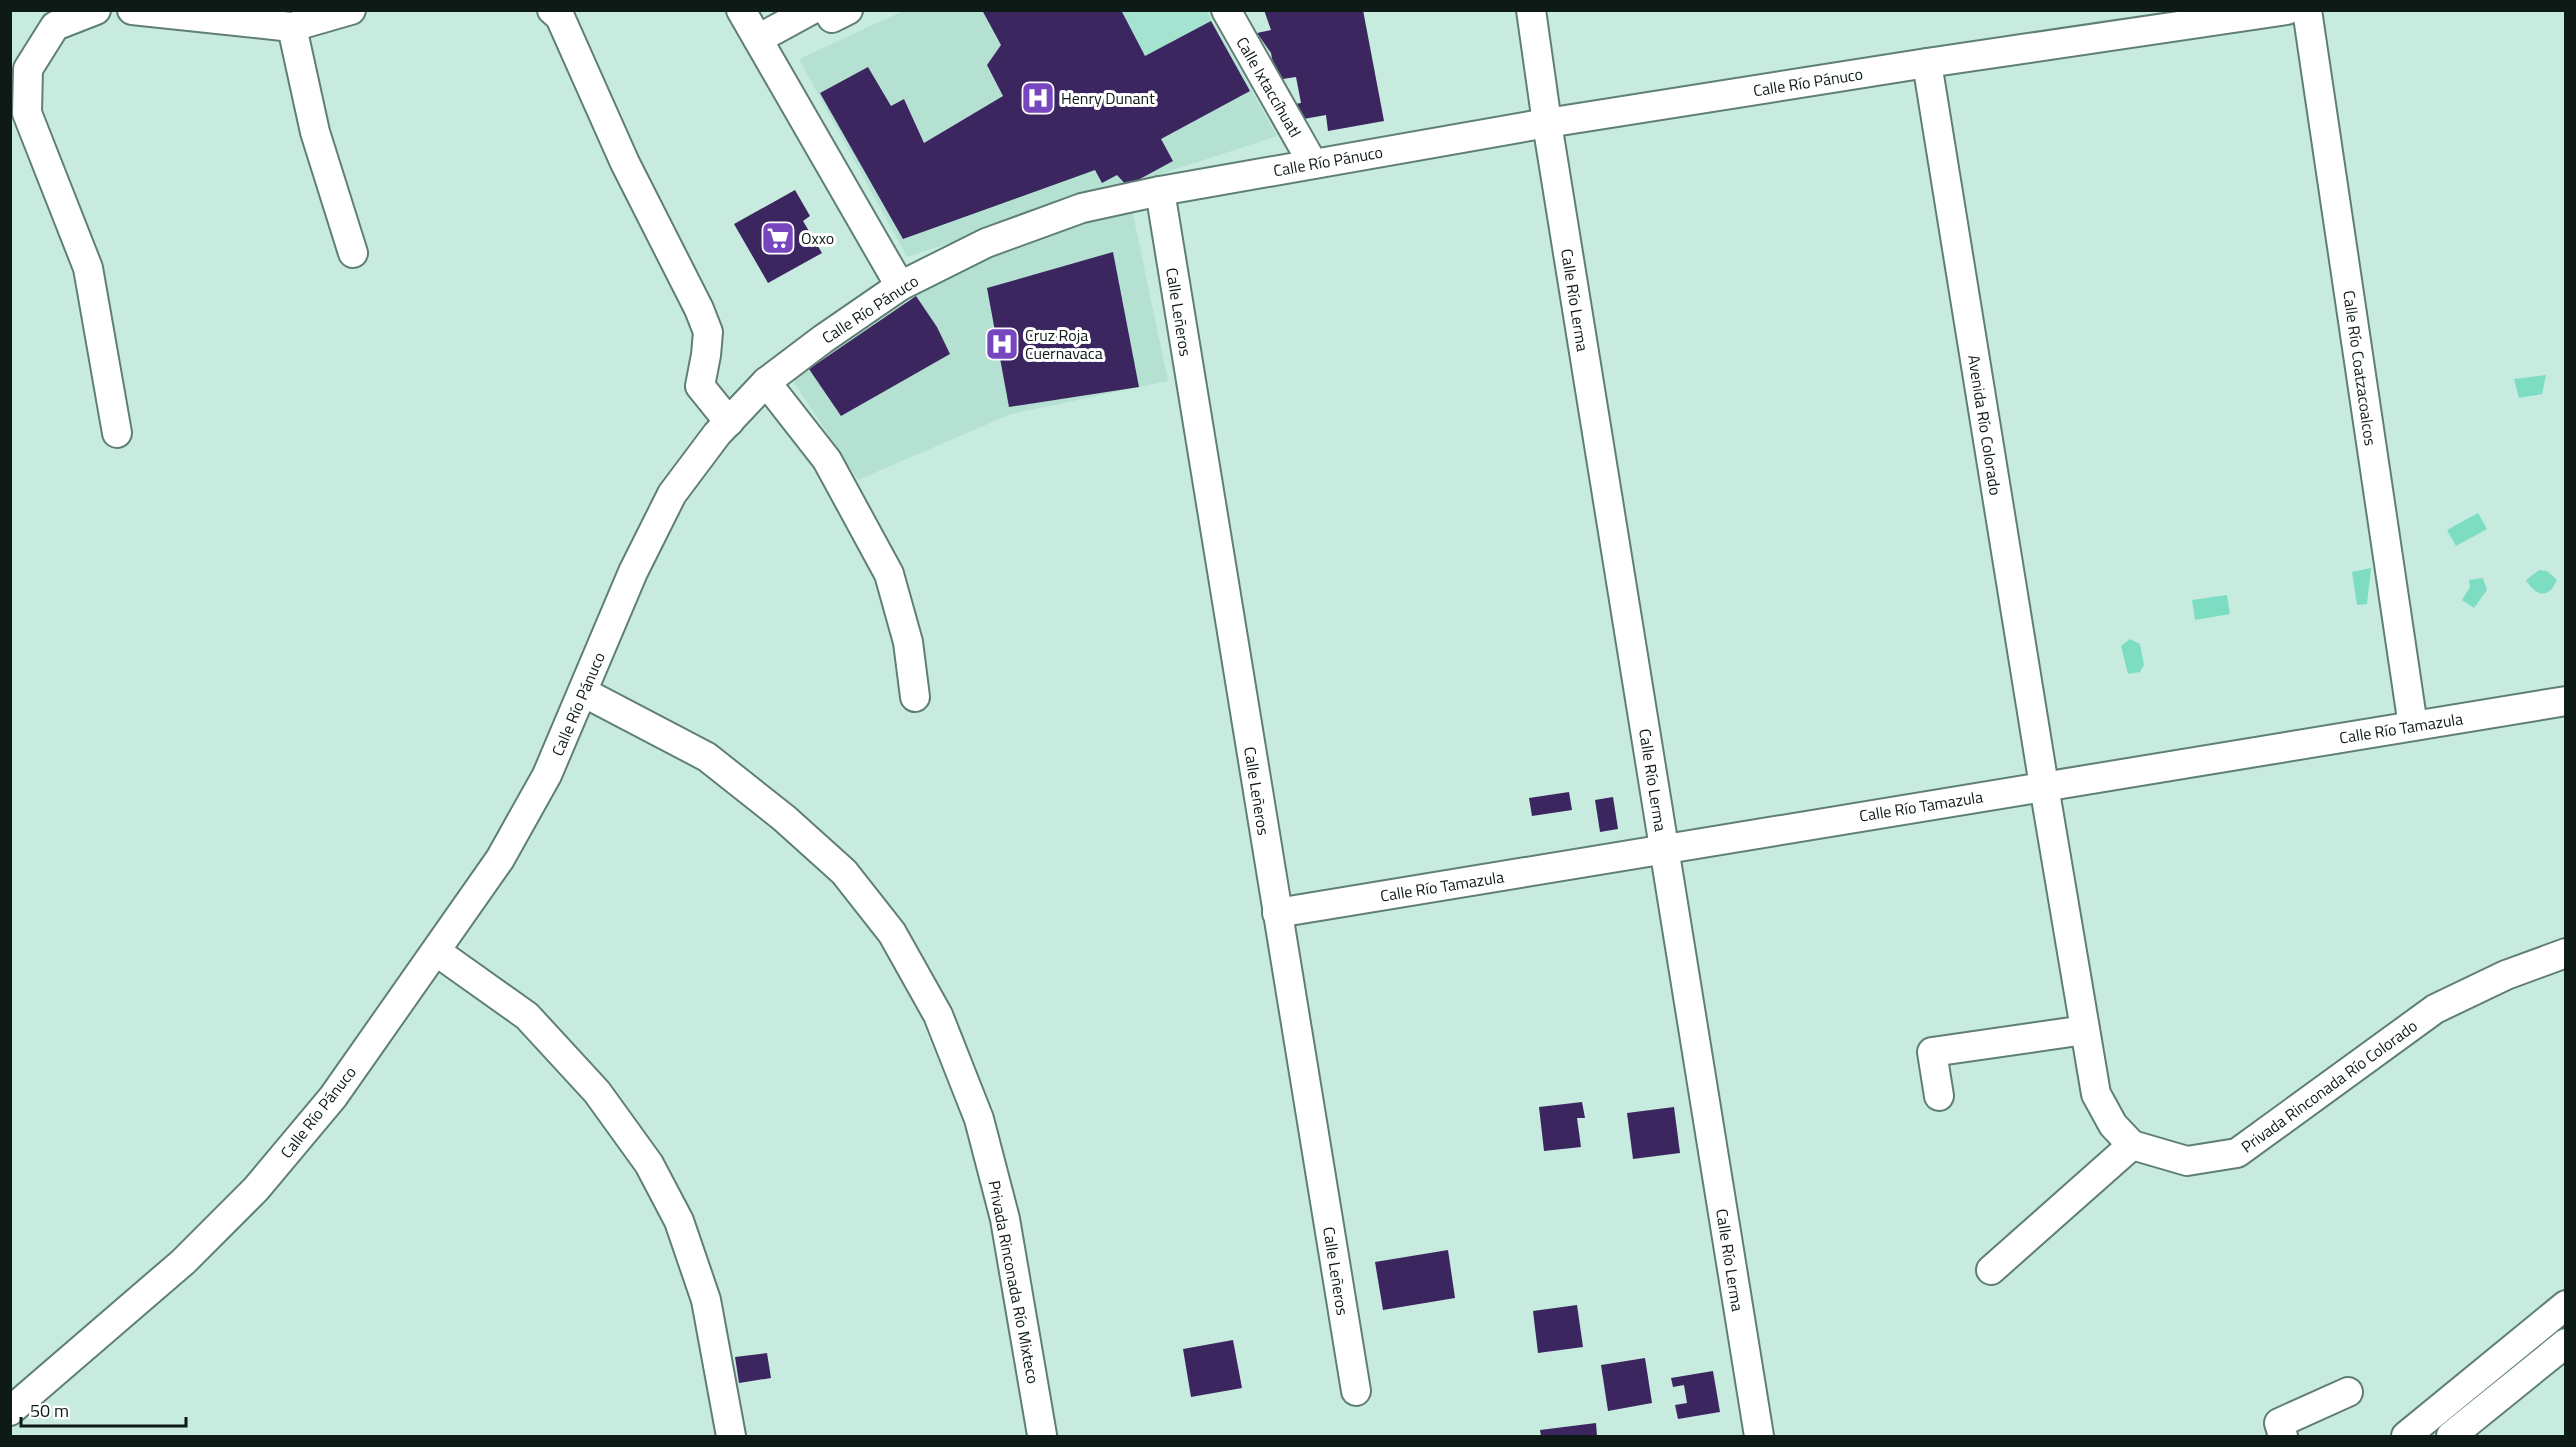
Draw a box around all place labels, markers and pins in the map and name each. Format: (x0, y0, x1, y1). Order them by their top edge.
hospital icon: Henry Dunant (1020, 80, 1056, 116)
place label: Henry Dunant (1061, 86, 1155, 110)
supermarket icon: Oxxo (760, 220, 796, 256)
place label: Oxxo (801, 226, 834, 250)
place label: Cruz Roja Cuernavaca (1025, 323, 1103, 365)
hospital icon: Cruz Roja Cuernavaca (984, 326, 1020, 362)

